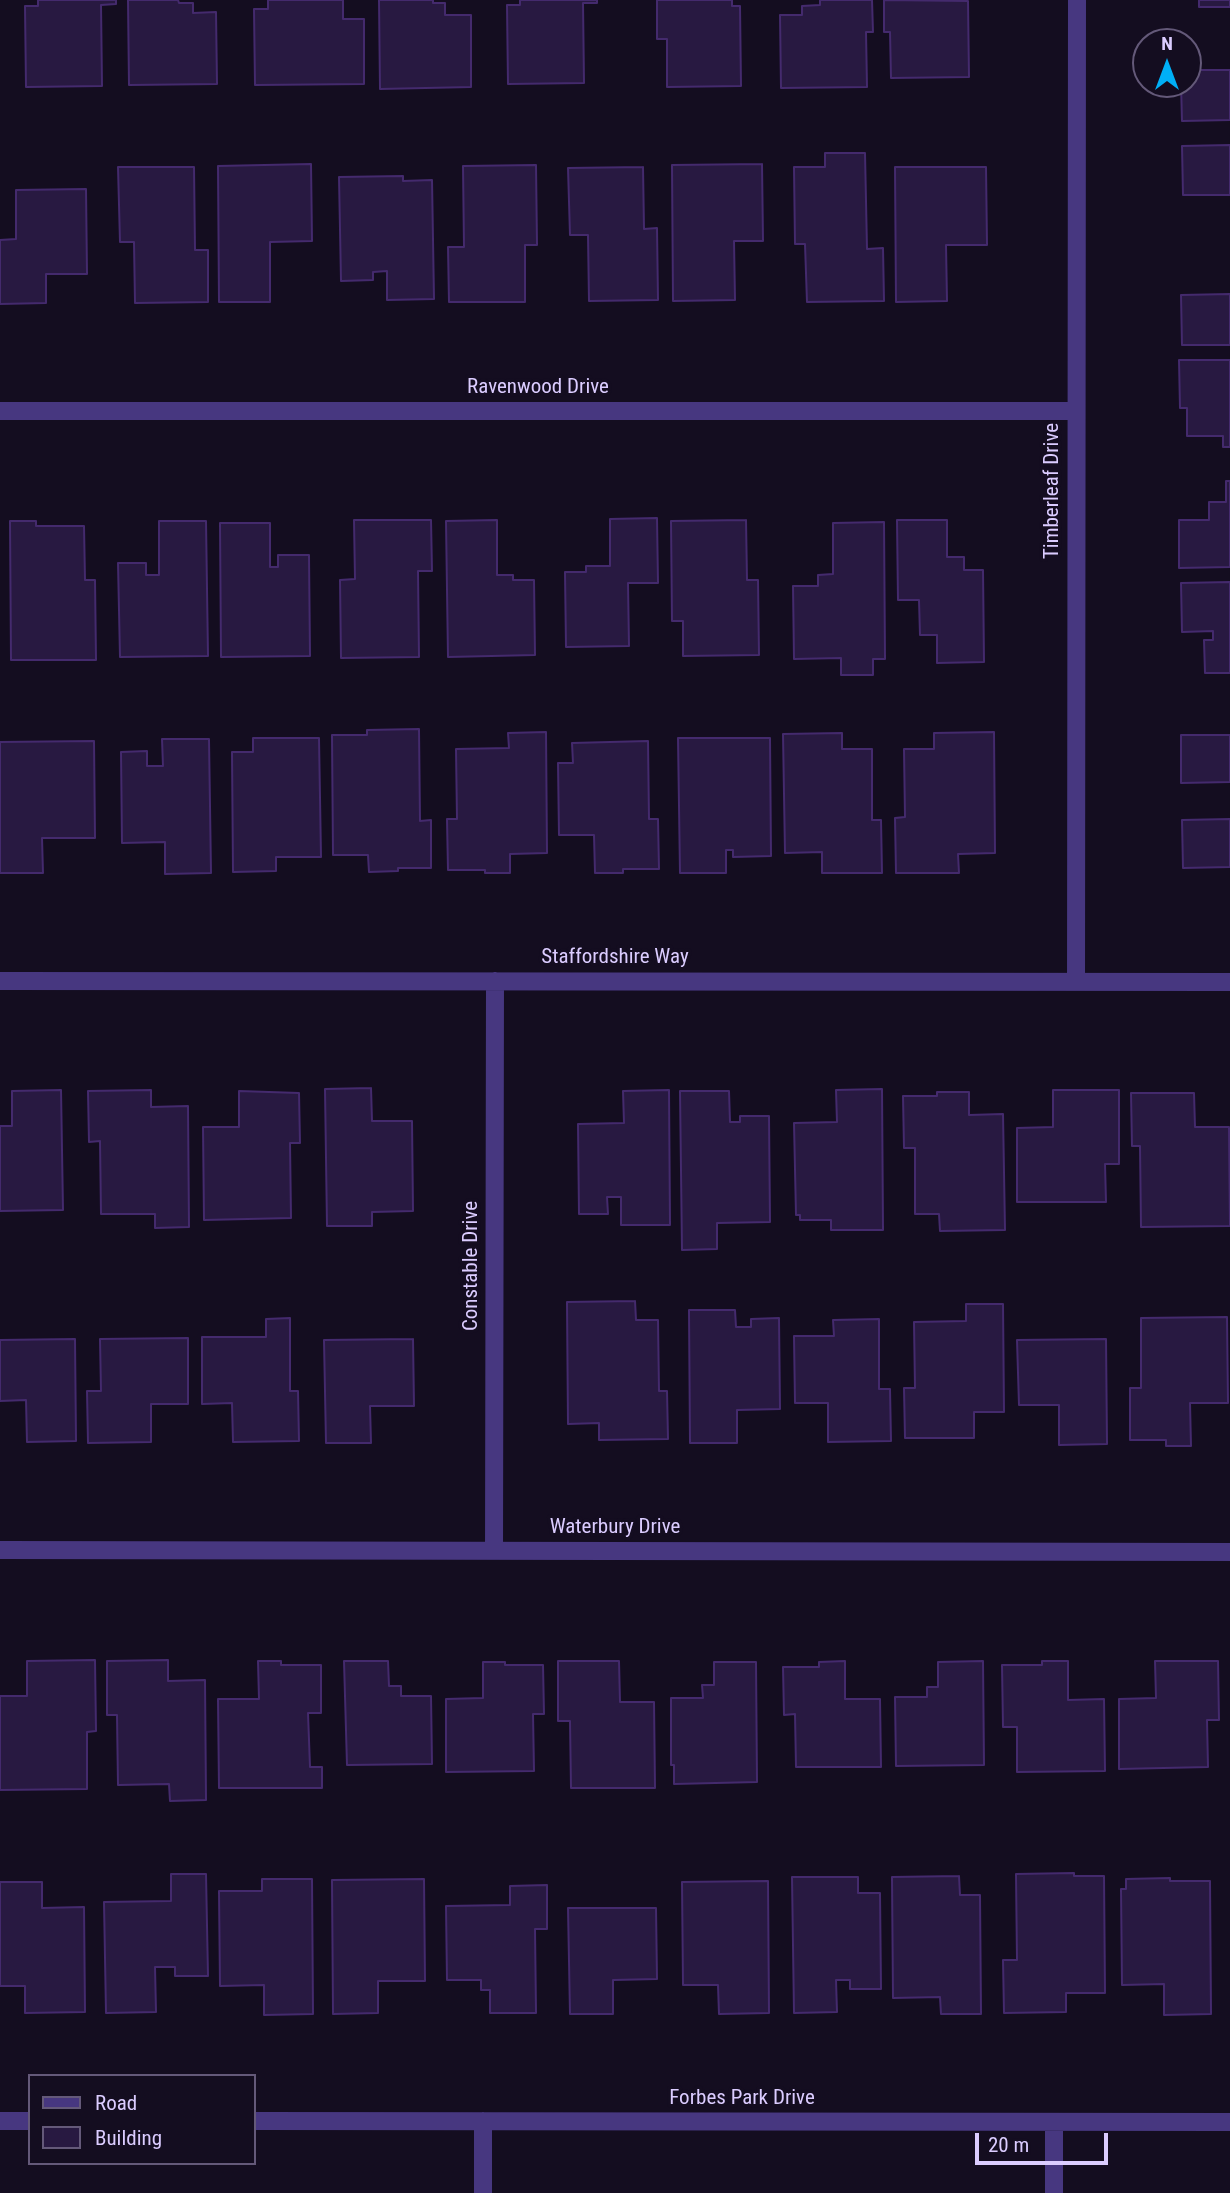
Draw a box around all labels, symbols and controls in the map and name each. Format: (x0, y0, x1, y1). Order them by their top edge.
north arrow (1132, 28, 1202, 98)
text: N (1161, 32, 1173, 55)
street label: Ravenwood Drive (467, 375, 609, 401)
street label: Timberleaf Drive (1040, 423, 1066, 559)
street label: Staffordshire Way (541, 945, 689, 971)
street label: Constable Drive (459, 1201, 485, 1331)
street label: Waterbury Drive (550, 1515, 680, 1541)
legend (28, 2074, 256, 2165)
street label: Forbes Park Drive (669, 2086, 815, 2112)
text: Road (95, 2091, 137, 2115)
scale bar (978, 2120, 1111, 2164)
text: Building (95, 2126, 162, 2150)
text: 20 m (988, 2133, 1029, 2157)

